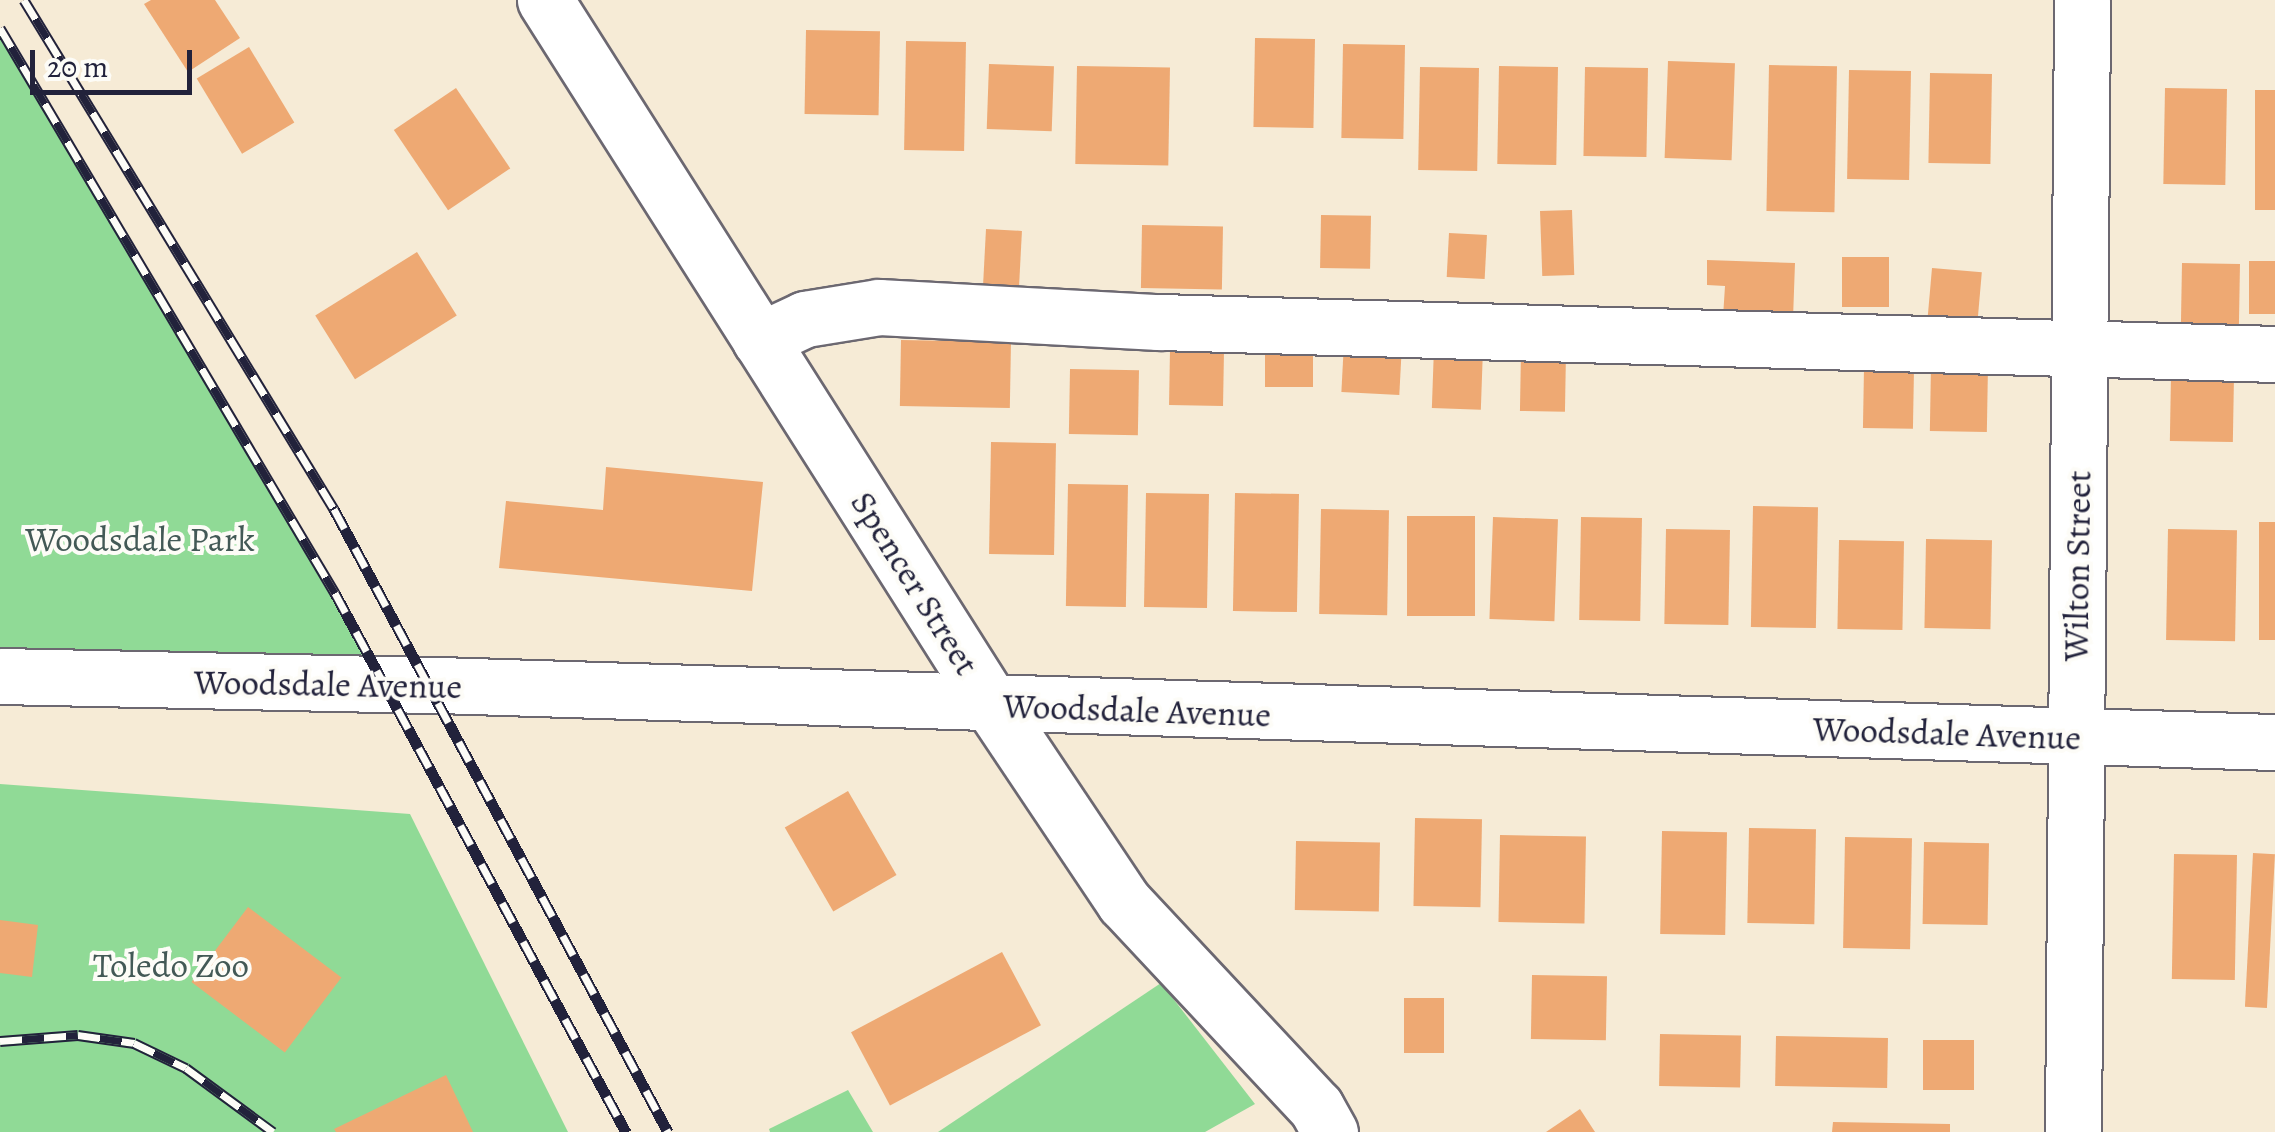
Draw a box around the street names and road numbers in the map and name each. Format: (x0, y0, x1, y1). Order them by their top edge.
street label: Wilton Street (2054, 470, 2100, 662)
street label: Spencer Street (842, 484, 988, 682)
street label: Woodsdale Avenue (194, 661, 462, 707)
street label: Woodsdale Avenue (1002, 684, 1272, 736)
street label: Woodsdale Avenue (1812, 707, 2082, 759)

